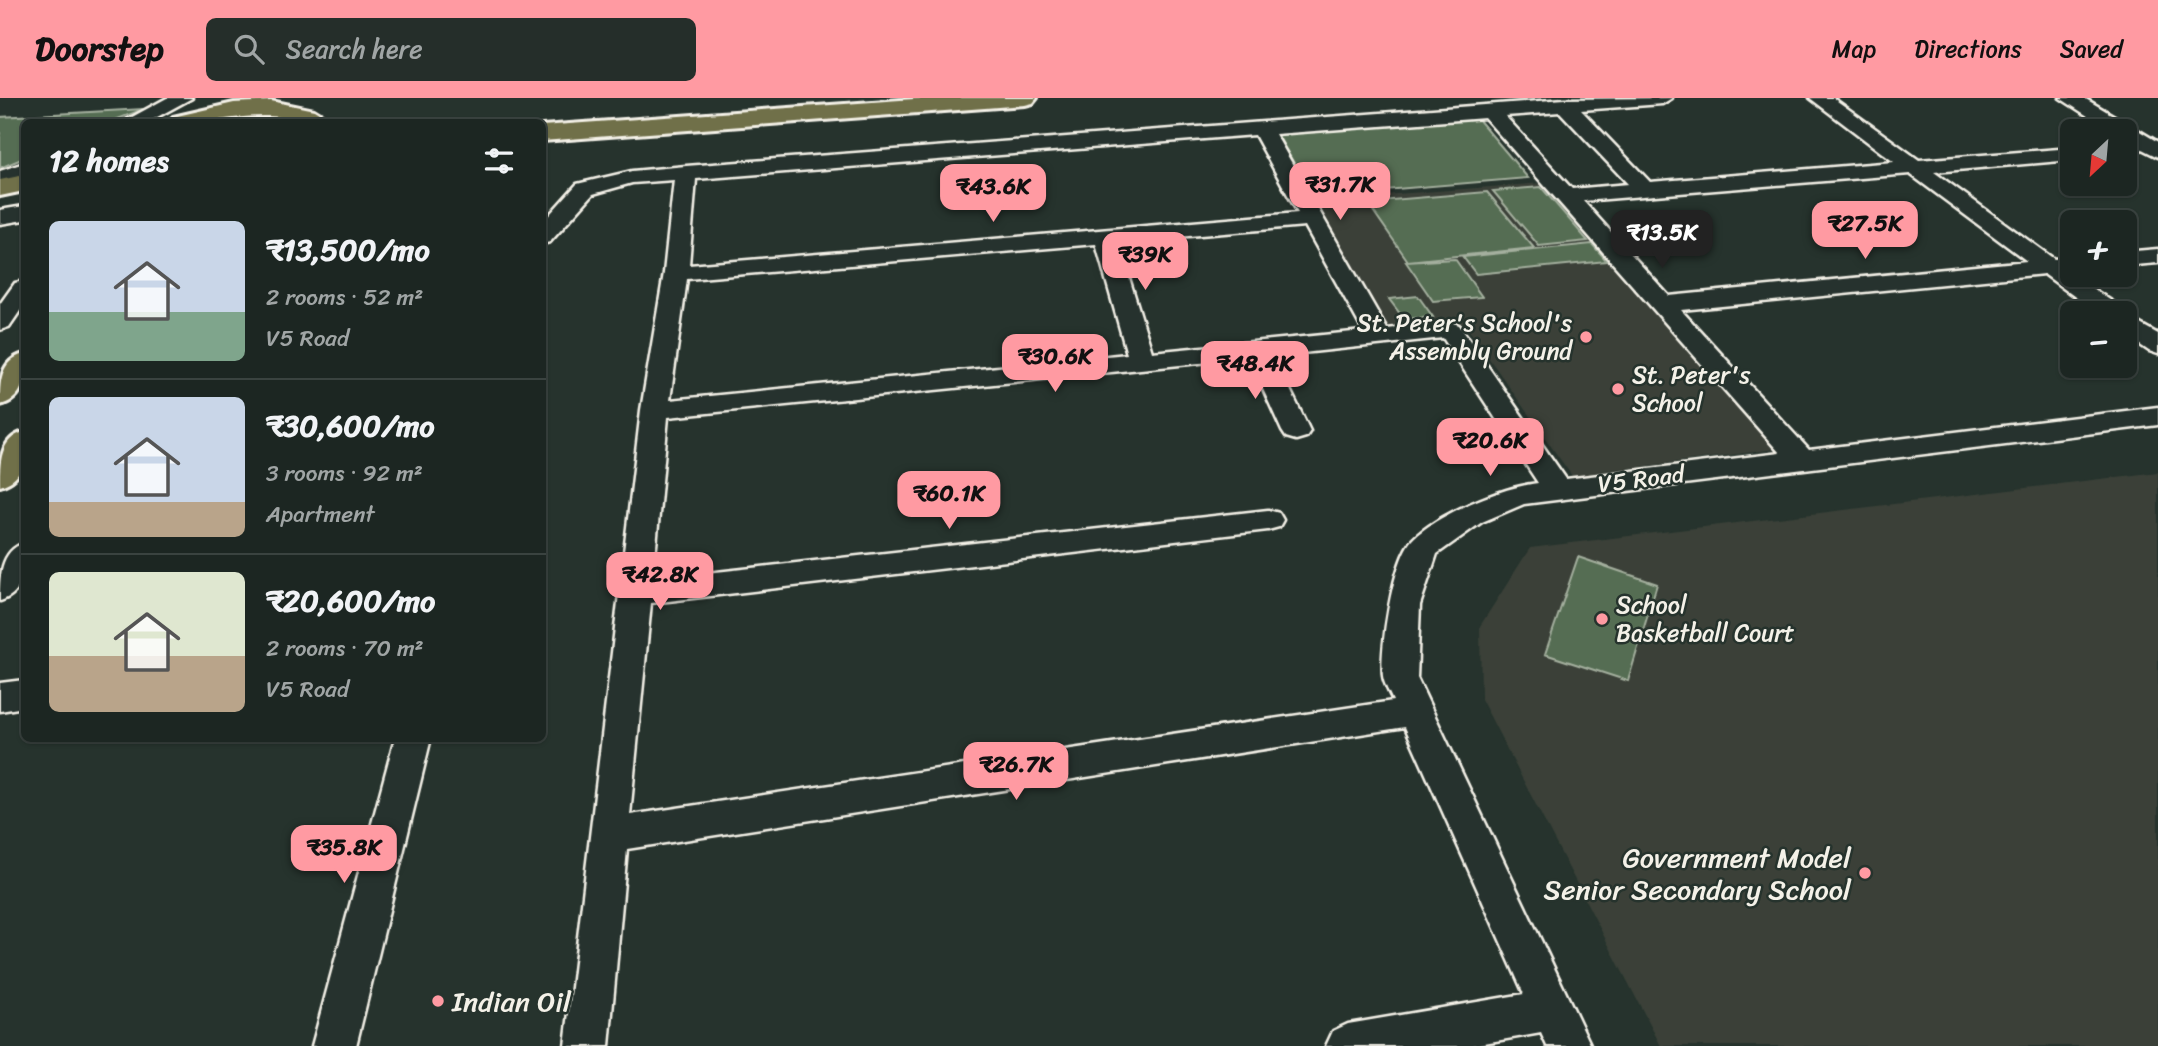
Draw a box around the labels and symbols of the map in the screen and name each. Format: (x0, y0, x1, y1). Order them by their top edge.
north arrow (2060, 119, 2137, 196)
pin: ₹31.7K (1283, 162, 1397, 222)
pin: ₹43.6K (936, 164, 1050, 224)
pin: ₹27.5K (1808, 202, 1922, 261)
pin: ₹13.5K (1605, 211, 1719, 270)
pin: ₹39K (1104, 232, 1186, 292)
place label: St. Peter's School's Assembly Ground (1357, 302, 1573, 372)
marker: St. Peter's School's Assembly Ground (1578, 329, 1594, 345)
pin: ₹30.6K (998, 334, 1112, 394)
pin: ₹48.4K (1198, 342, 1312, 401)
place label: St. Peter's School (1632, 354, 1751, 424)
marker: St. Peter's School (1610, 381, 1626, 397)
pin: ₹20.6K (1433, 418, 1547, 478)
street label: V5 Road (1595, 453, 1689, 505)
pin: ₹60.1K (892, 472, 1006, 531)
pin: ₹42.8K (603, 552, 717, 612)
place label: School Basketball Court (1616, 584, 1795, 654)
marker: School Basketball Court (1594, 611, 1610, 627)
pin: ₹26.7K (959, 742, 1073, 802)
pin: ₹35.8K (287, 826, 401, 885)
place label: Government Model Senior Secondary School (1544, 833, 1852, 914)
marker: Government Model Senior Secondary School (1857, 865, 1873, 881)
place label: Indian Oil (451, 977, 572, 1026)
marker: Indian Oil (430, 993, 446, 1009)

